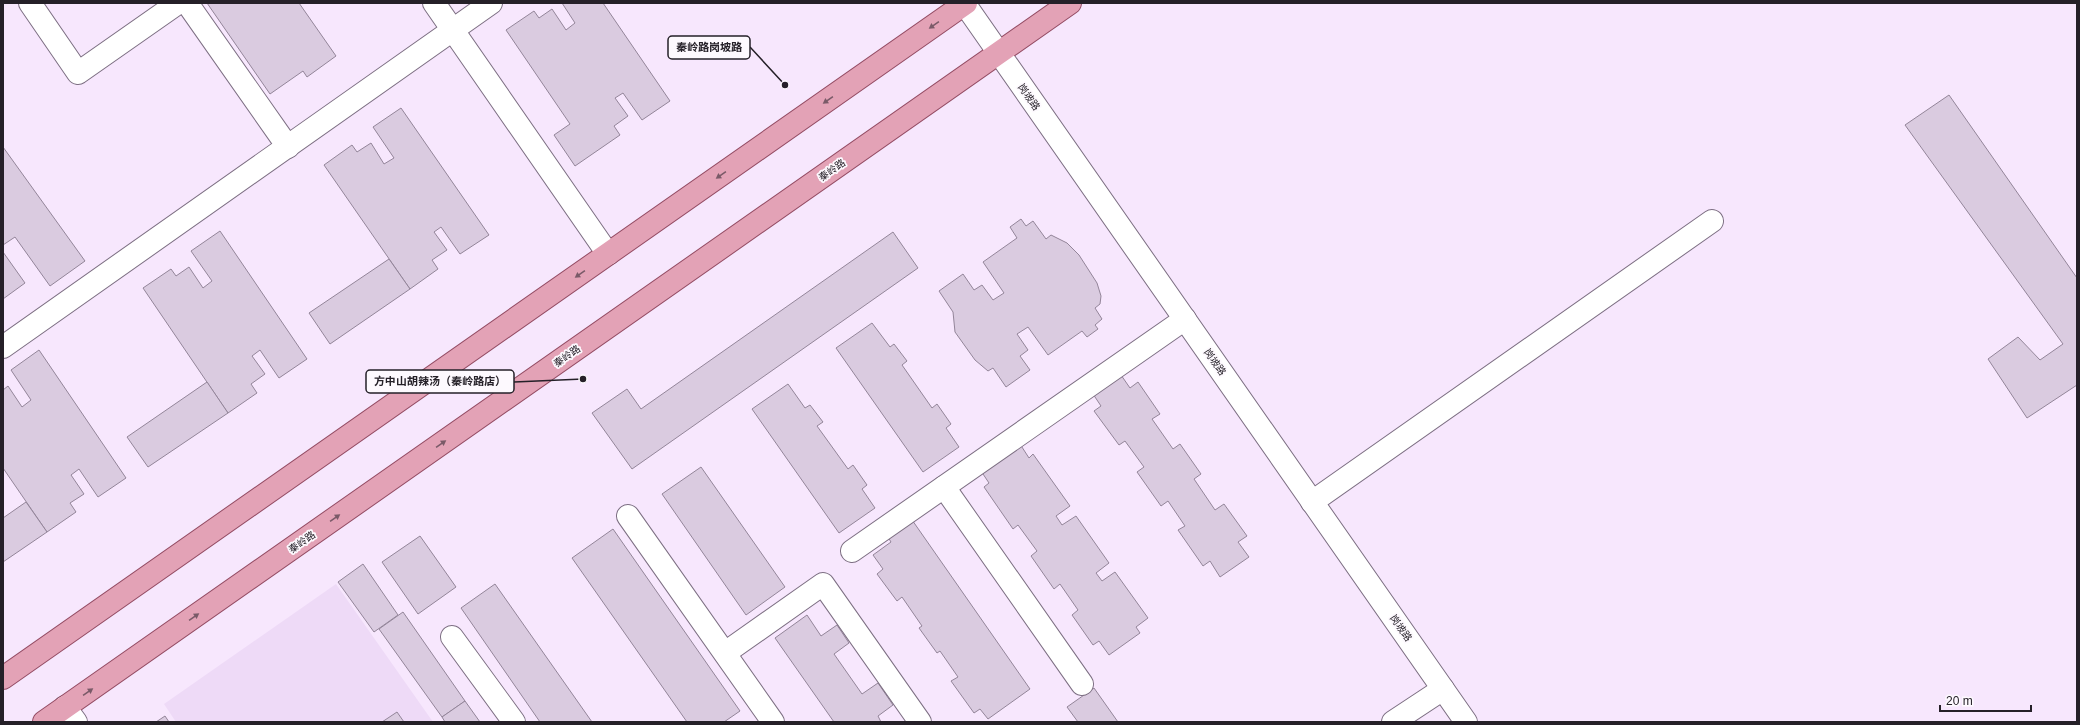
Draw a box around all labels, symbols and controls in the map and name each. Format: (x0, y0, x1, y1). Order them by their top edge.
one-way arrow (929, 21, 939, 29)
callout: 秦岭路岗坡路 (668, 36, 750, 59)
text: 秦岭路岗坡路 (676, 41, 743, 53)
street label: 岗坡路 (1016, 82, 1042, 112)
one-way arrow (822, 96, 833, 104)
street label: 秦岭路 (817, 157, 847, 183)
one-way arrow (716, 171, 726, 179)
one-way arrow (575, 269, 586, 278)
street label: 秦岭路 (552, 343, 582, 369)
street label: 岗坡路 (1202, 347, 1228, 377)
callout: 方中山胡辣汤（秦岭路店） (366, 370, 514, 393)
text: 方中山胡辣汤（秦岭路店） (374, 375, 506, 387)
one-way arrow (436, 440, 447, 448)
one-way arrow (330, 514, 340, 522)
street label: 秦岭路 (287, 529, 317, 555)
one-way arrow (189, 613, 199, 621)
street label: 岗坡路 (1388, 613, 1414, 643)
scale bar (1940, 687, 2031, 713)
one-way arrow (82, 688, 93, 696)
text: 20 m (1946, 694, 1973, 708)

